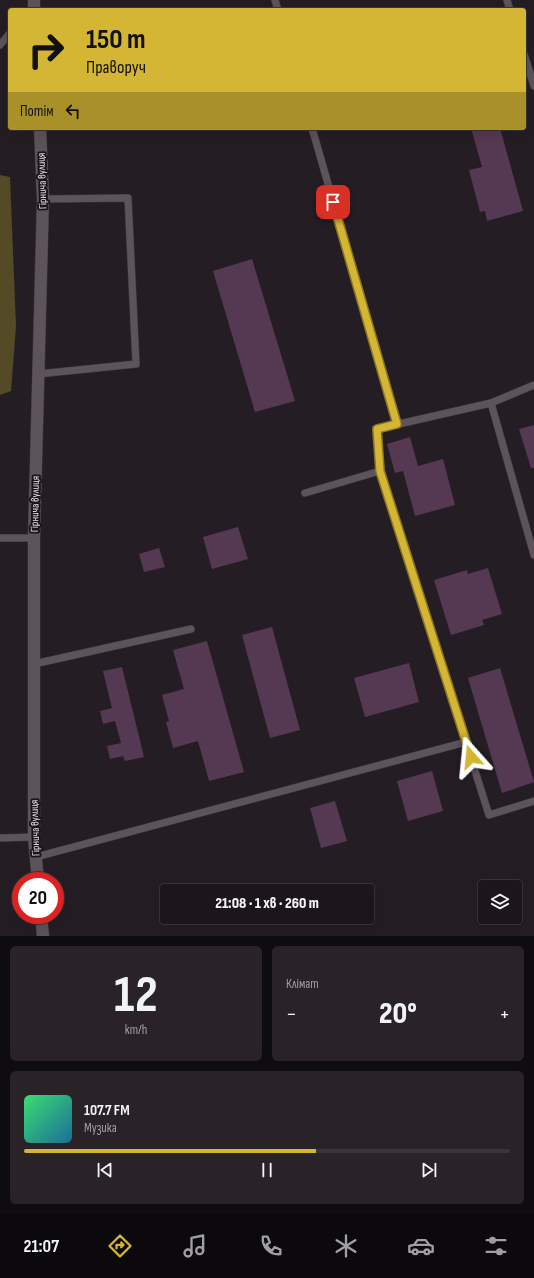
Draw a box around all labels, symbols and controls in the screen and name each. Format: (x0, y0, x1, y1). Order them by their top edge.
text: 150 m (86, 23, 146, 56)
icon: right (20, 24, 72, 76)
text: Праворуч (86, 57, 146, 78)
icon: left (62, 100, 84, 122)
text: Потім (20, 102, 54, 121)
street label: Гірнича вулиця (35, 153, 49, 209)
pin (316, 185, 350, 219)
icon: arrive (322, 191, 344, 213)
street label: Гірнича вулиця (28, 476, 42, 532)
position arrow (450, 736, 492, 778)
street label: Гірнича вулиця (28, 800, 42, 856)
speed limit sign: 20 (12, 872, 64, 924)
map controls (478, 880, 522, 924)
button: layers (478, 880, 522, 924)
text: 21:08 · 1 хв · 260 m (215, 894, 319, 913)
text: 12 (114, 964, 158, 1027)
text: Клімат (286, 976, 319, 992)
text: 20° (379, 996, 417, 1032)
text: − (286, 1001, 297, 1028)
text: + (499, 1001, 510, 1028)
text: km/h (125, 1022, 147, 1038)
text: 107.7 FM (84, 1101, 130, 1120)
text: Музика (84, 1120, 117, 1136)
icon: previous (94, 1159, 116, 1181)
icon: pause (256, 1159, 278, 1181)
icon: next (418, 1159, 440, 1181)
icon: directions (106, 1232, 134, 1260)
icon: music (181, 1232, 209, 1260)
icon: phone (257, 1232, 285, 1260)
icon: climate (332, 1232, 360, 1260)
icon: car (407, 1232, 435, 1260)
icon: filters (482, 1232, 510, 1260)
text: 21:07 (24, 1236, 59, 1257)

